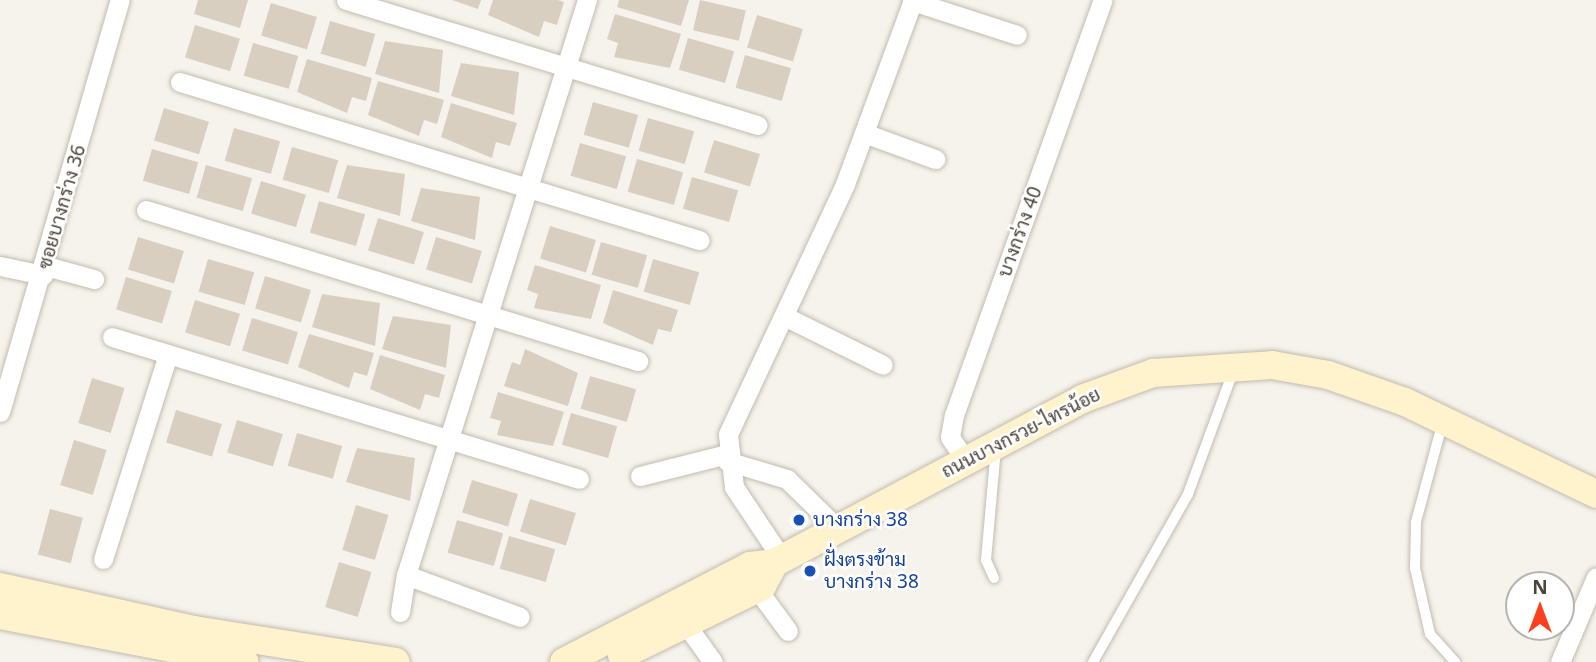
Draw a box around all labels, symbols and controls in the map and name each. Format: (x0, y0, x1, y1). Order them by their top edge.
street label: ซอยบางกร่าง 36 (33, 142, 91, 272)
street label: บางกร่าง 40 (993, 184, 1047, 280)
street label: ถนนบางกรวย-ไทรน้อย (938, 383, 1104, 483)
place label: บางกร่าง 38 (813, 509, 908, 531)
marker: บางกร่าง 38 (791, 512, 807, 528)
place label: ฝั่งตรงข้าม บางกร่าง 38 (824, 549, 919, 593)
marker: ฝั่งตรงข้าม บางกร่าง 38 (802, 563, 818, 579)
north arrow (1505, 571, 1575, 641)
text: N (1532, 574, 1548, 600)

